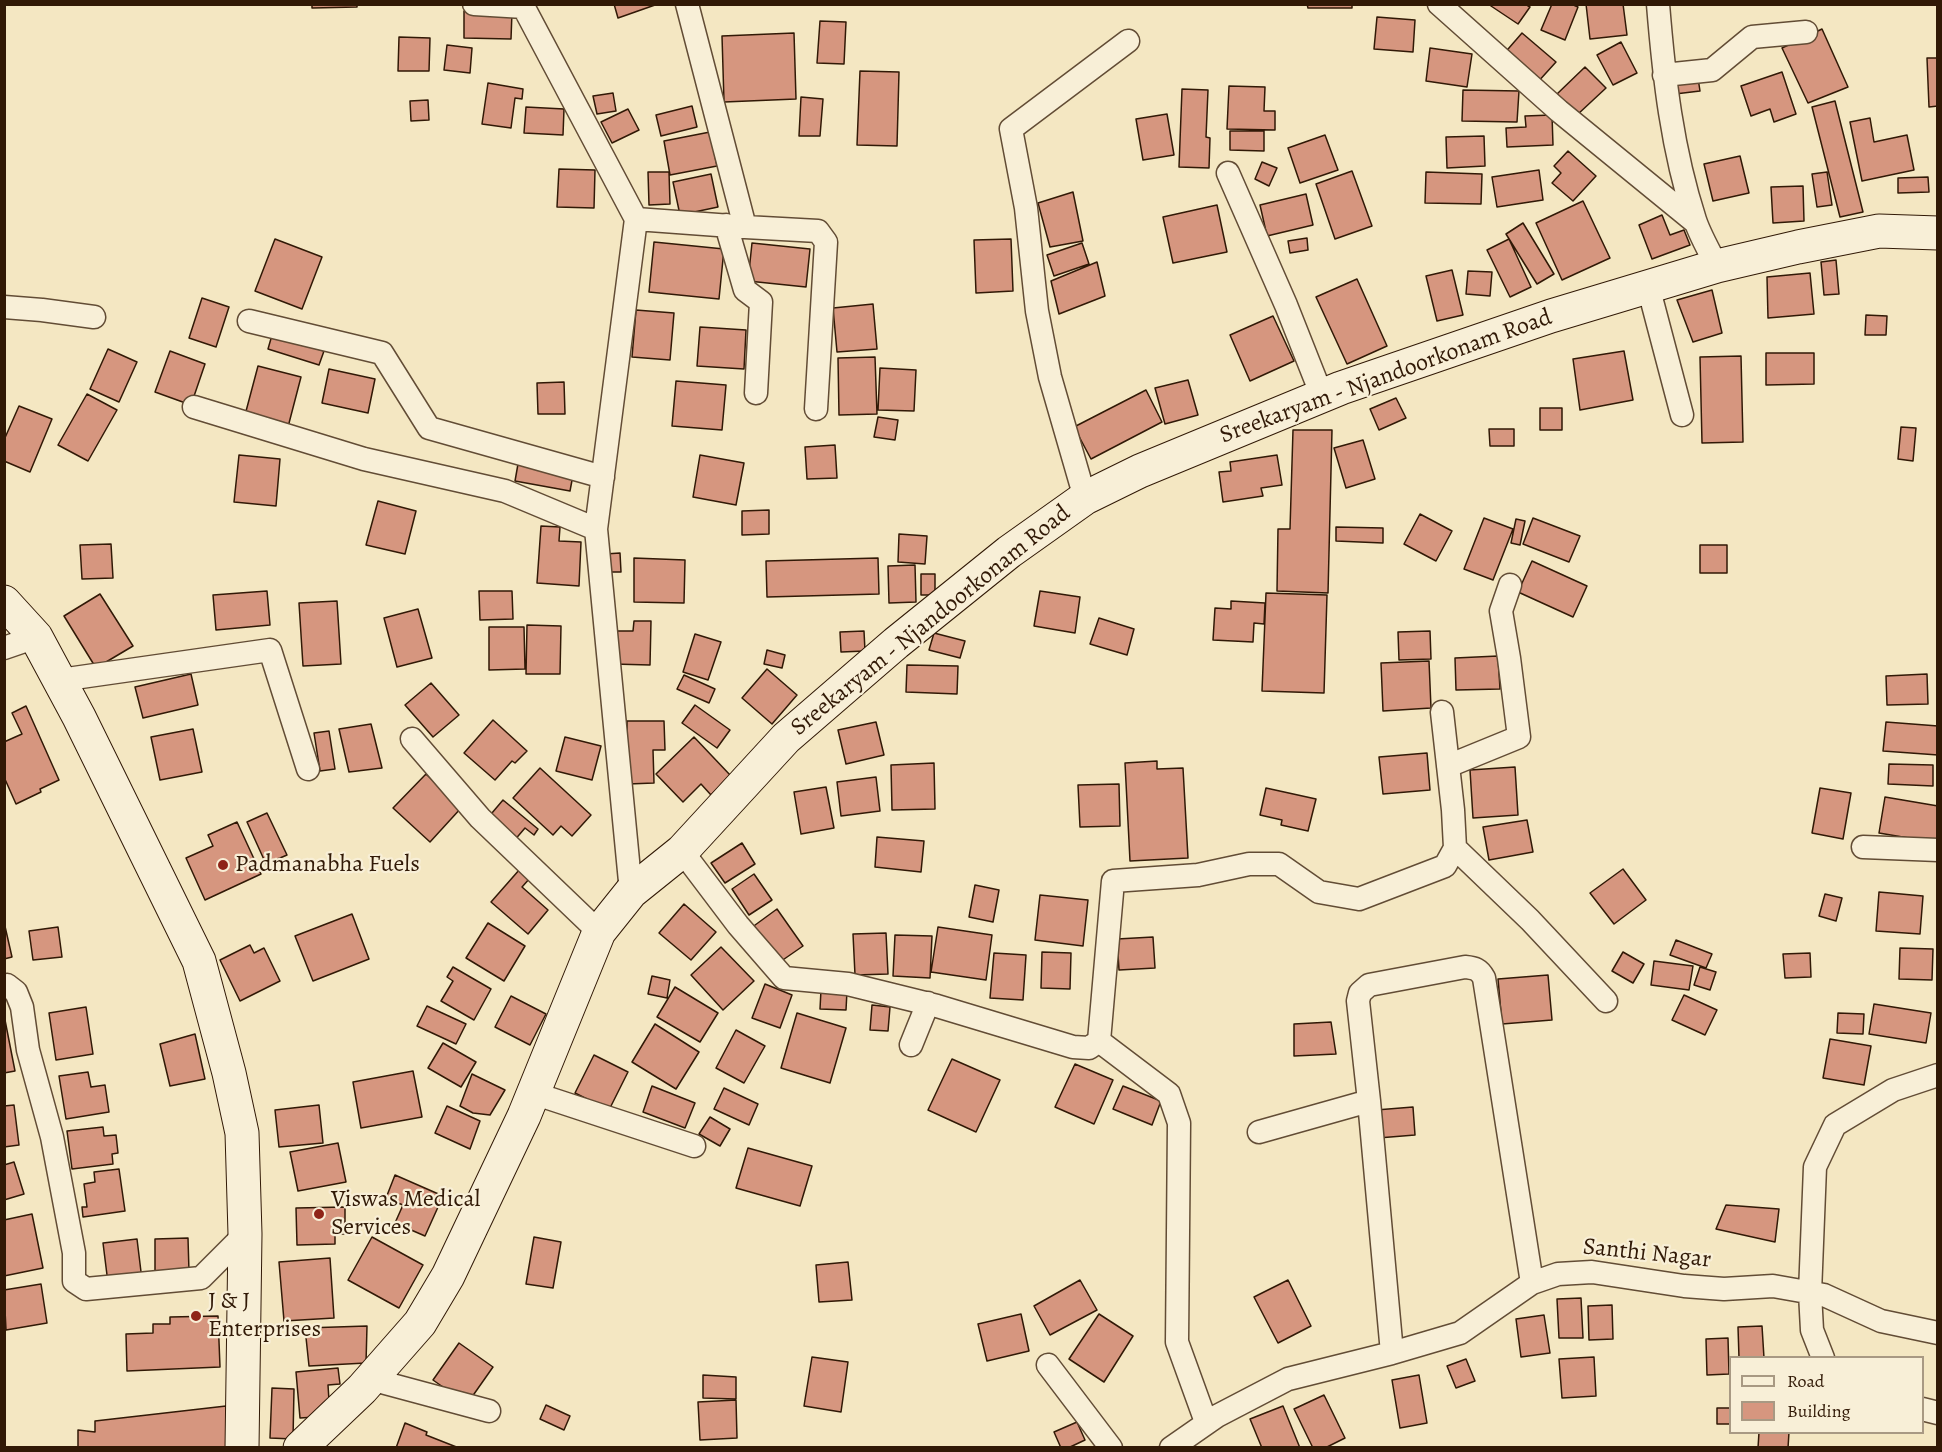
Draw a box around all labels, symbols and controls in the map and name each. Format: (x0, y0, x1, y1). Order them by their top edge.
street label: Sreekaryam - Njandoorkonam Road (1216, 303, 1556, 451)
street label: Sreekaryam - Njandoorkonam Road (785, 499, 1077, 743)
place label: Padmanabha Fuels (235, 851, 420, 879)
marker: Padmanabha Fuels (216, 858, 230, 872)
place label: Viswas Medical Services (331, 1186, 480, 1242)
marker: Viswas Medical Services (312, 1207, 326, 1221)
street label: Santhi Nagar (1581, 1233, 1713, 1275)
place label: J & J Enterprises (208, 1288, 321, 1344)
marker: J & J Enterprises (189, 1309, 203, 1323)
legend (1729, 1356, 1924, 1434)
text: Road (1787, 1369, 1824, 1393)
text: Building (1787, 1399, 1851, 1423)

